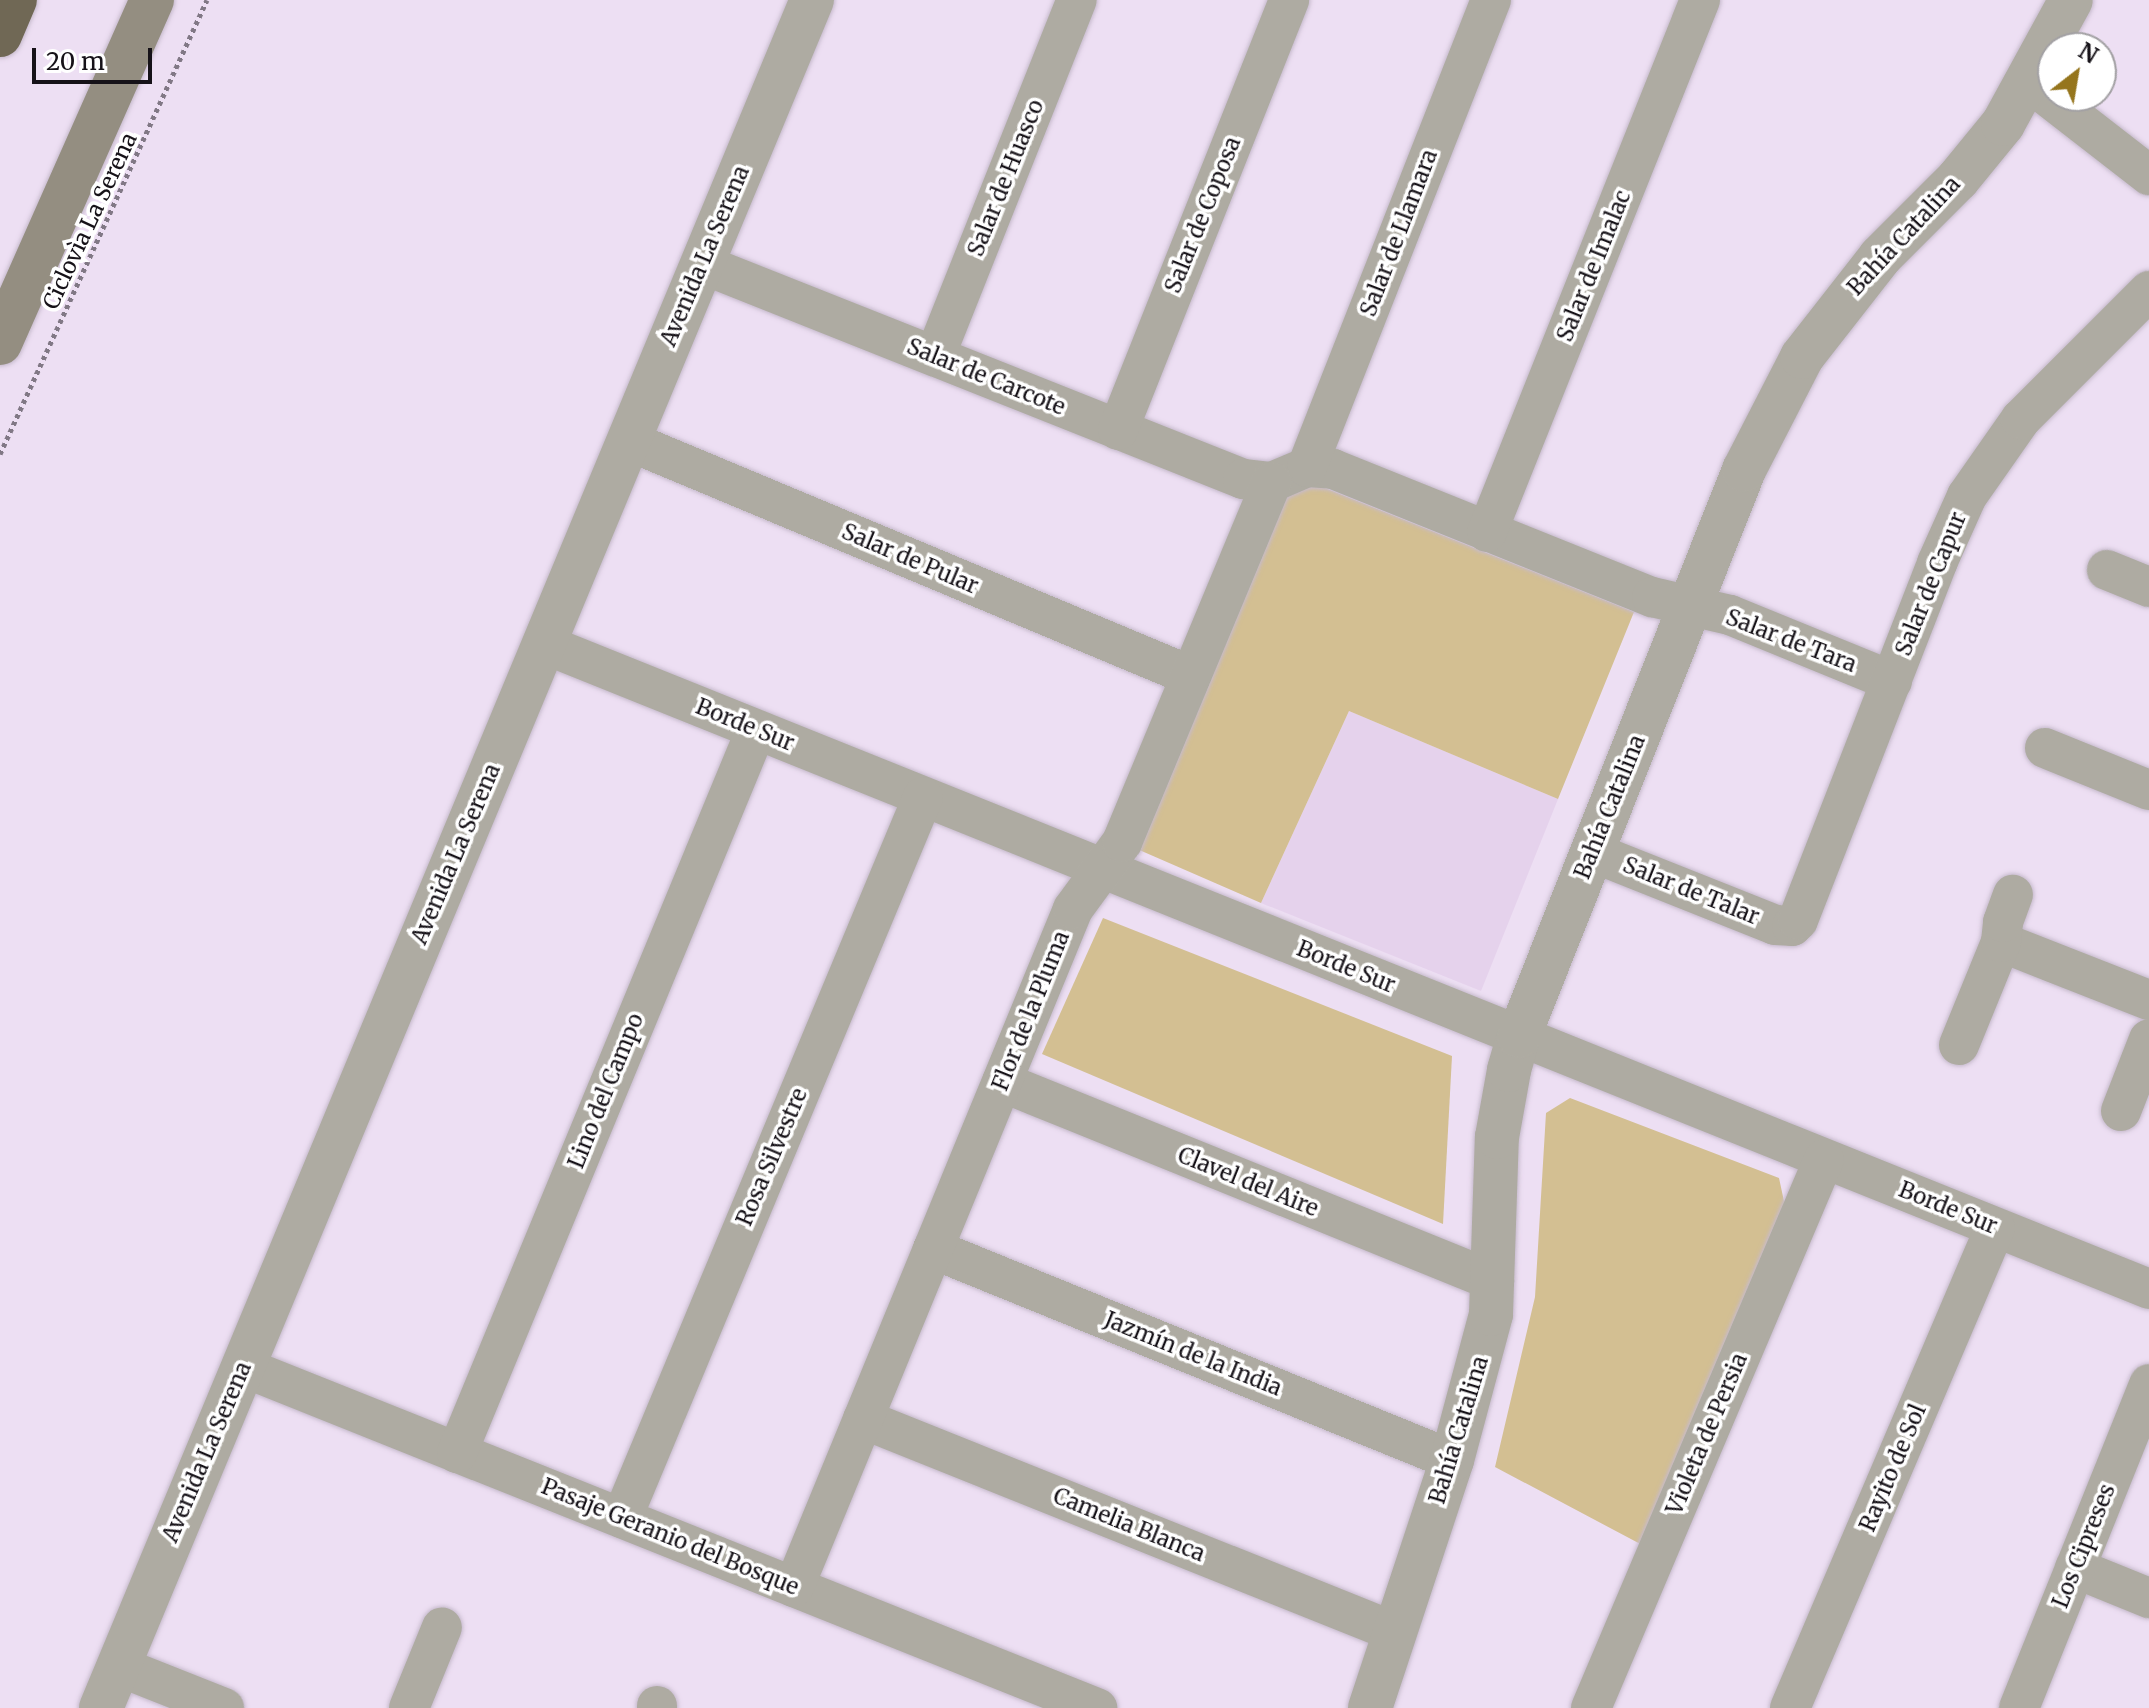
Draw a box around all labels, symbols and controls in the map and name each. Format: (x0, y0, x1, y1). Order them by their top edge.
scale bar (36, 32, 156, 82)
north arrow (2037, 32, 2117, 112)
text: N (2074, 37, 2103, 70)
text: 20 m (46, 46, 105, 77)
street label: Salar de Huasco (963, 96, 1049, 260)
street label: Ciclovìa La Serena (38, 129, 142, 313)
street label: Salar de Coposa (1160, 133, 1246, 297)
street label: Salar de Llamara (1355, 146, 1443, 320)
street label: Avenida La Serena (655, 162, 755, 350)
street label: Bahía Catalina (1842, 171, 1966, 301)
street label: Salar de Imalac (1552, 187, 1636, 345)
street label: Salar de Carcote (903, 333, 1069, 421)
street label: Salar de Capur (1890, 508, 1972, 660)
street label: Salar de Pular (838, 518, 982, 600)
street label: Salar de Tara (1722, 604, 1860, 678)
street label: Borde Sur (692, 693, 798, 757)
street label: Bahía Catalina (1569, 731, 1651, 883)
street label: Avenida La Serena (406, 760, 506, 948)
street label: Salar de Talar (1619, 852, 1763, 930)
street label: Flor de la Pluma (987, 927, 1075, 1095)
street label: Borde Sur (1293, 935, 1399, 999)
street label: Lino del Campo (563, 1010, 649, 1172)
street label: Rosa Silvestre (731, 1084, 813, 1230)
street label: Clavel del Aire (1174, 1142, 1322, 1222)
street label: Borde Sur (1895, 1176, 2001, 1240)
street label: Jazmín de la India (1101, 1306, 1285, 1402)
street label: Violeta de Persia (1661, 1349, 1753, 1519)
street label: Bahía Catalina (1424, 1353, 1494, 1507)
street label: Avenida La Serena (157, 1358, 257, 1546)
street label: Rayito de Sol (1854, 1400, 1932, 1536)
street label: Pasaje Geranio del Bosque (538, 1473, 802, 1601)
street label: Los Cipreses (2047, 1480, 2121, 1612)
street label: Camelia Blanca (1049, 1483, 1209, 1567)

